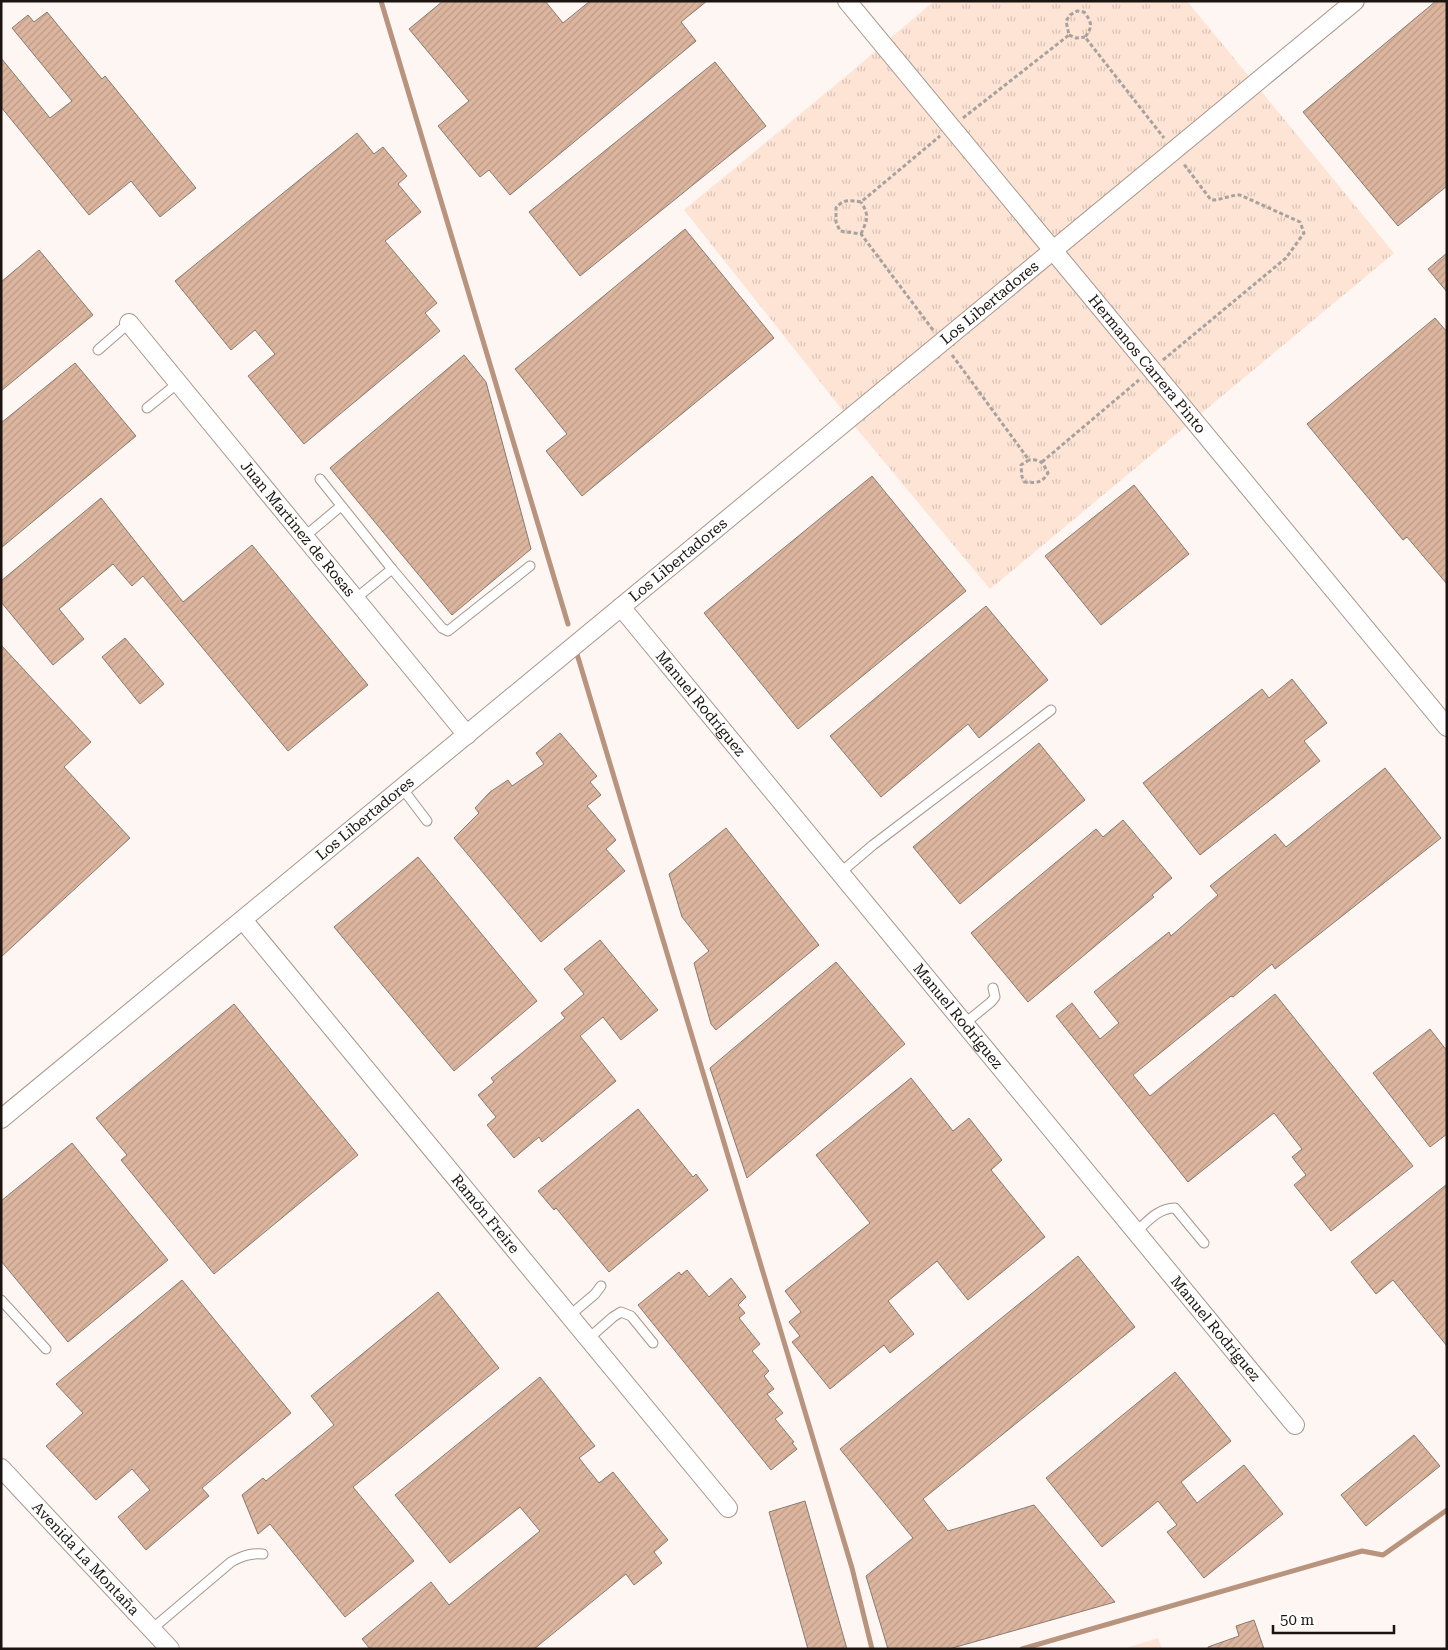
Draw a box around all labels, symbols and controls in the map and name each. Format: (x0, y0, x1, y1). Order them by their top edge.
street label: Los Libertadores (937, 257, 1042, 348)
street label: Hermanos Carrera Pinto (1084, 291, 1210, 437)
street label: Juan Martinez de Rosas (237, 457, 359, 600)
street label: Los Libertadores (625, 514, 731, 606)
street label: Manuel Rodríguez (652, 647, 749, 760)
street label: Los Libertadores (312, 773, 418, 864)
street label: Manuel Rodríguez (909, 960, 1007, 1072)
street label: Ramón Freire (448, 1171, 523, 1257)
street label: Manuel Rodríguez (1167, 1272, 1264, 1385)
street label: Avenida La Montaña (28, 1498, 143, 1619)
scale bar (1273, 1602, 1394, 1634)
text: 50 m (1280, 1611, 1315, 1629)

